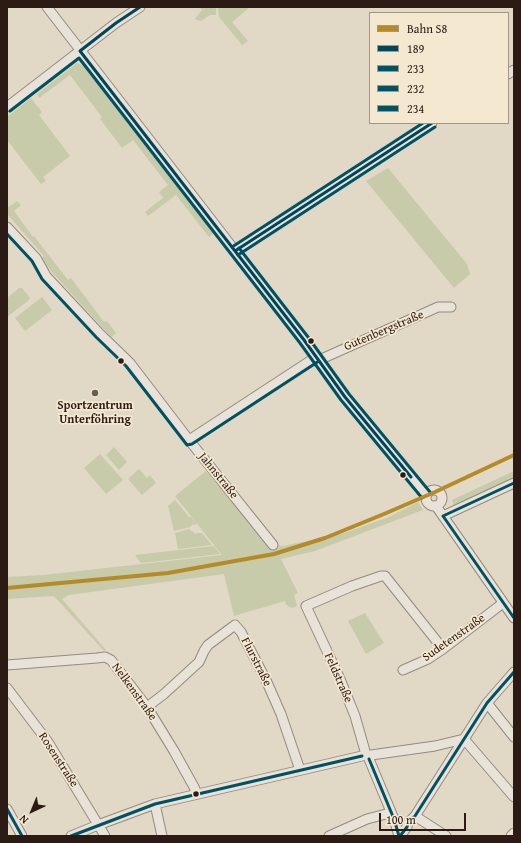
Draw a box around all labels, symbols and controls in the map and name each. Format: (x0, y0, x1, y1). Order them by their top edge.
legend (369, 12, 509, 124)
text: Bahn S8 (407, 20, 447, 37)
text: 189 (407, 40, 424, 57)
text: 233 (407, 60, 424, 77)
text: 232 (407, 80, 424, 97)
text: 234 (407, 100, 424, 117)
street label: Gutenbergstraße (342, 308, 426, 354)
unlabelled marker (306, 336, 316, 346)
unlabelled marker (116, 356, 126, 366)
marker: Sportzentrum Unterföhring (90, 388, 100, 398)
place label: Sportzentrum Unterföhring (57, 399, 133, 427)
street label: Jahnstraße (195, 450, 241, 502)
unlabelled marker (398, 470, 408, 480)
street label: Sudetenstraße (420, 611, 488, 665)
street label: Flurstraße (238, 635, 274, 689)
street label: Feldstraße (321, 651, 355, 705)
street label: Nelkenstraße (108, 661, 160, 723)
street label: Rosenstraße (35, 730, 81, 790)
unlabelled marker (191, 789, 201, 799)
north arrow (12, 791, 52, 831)
scale bar (381, 805, 468, 831)
text: N (15, 811, 32, 828)
text: 100 m (386, 811, 416, 828)

